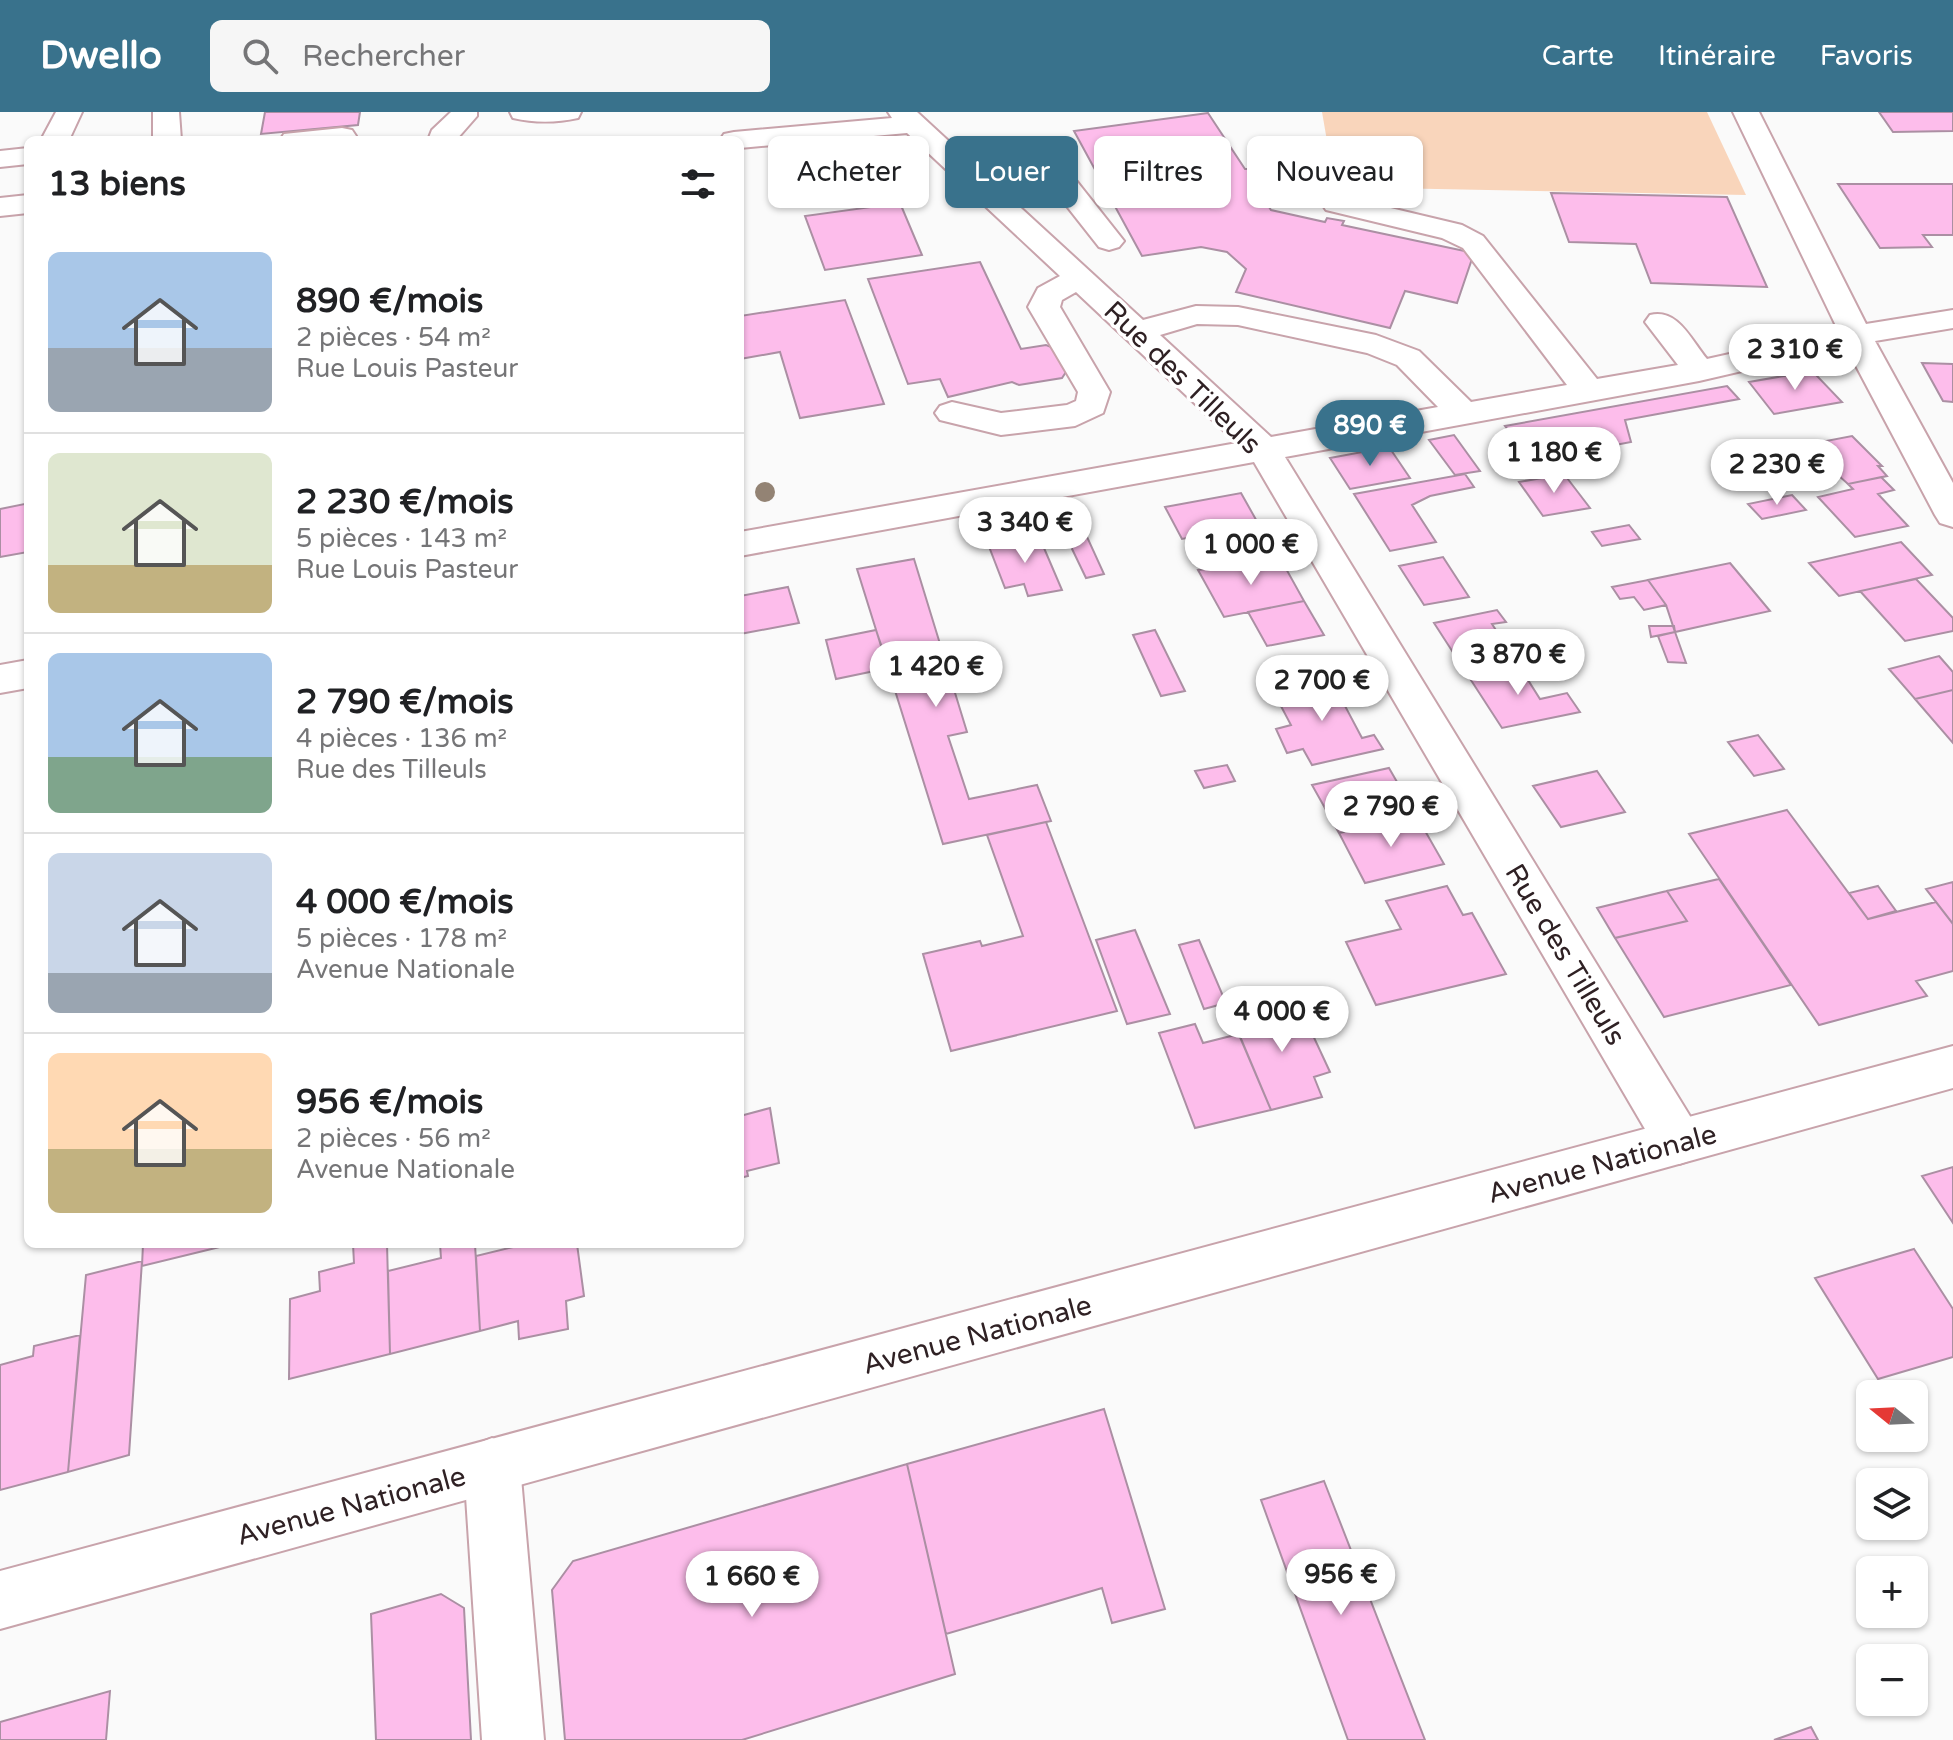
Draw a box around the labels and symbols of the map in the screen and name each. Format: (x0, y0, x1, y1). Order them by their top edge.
street label: Rue des Tilleuls (1097, 294, 1268, 461)
pin: 2 310 € (1721, 324, 1869, 392)
pin: 890 € (1314, 400, 1426, 468)
pin: 1 180 € (1480, 427, 1628, 495)
pin: 2 230 € (1703, 439, 1851, 507)
pin: 3 340 € (951, 497, 1099, 565)
pin: 1 000 € (1177, 519, 1325, 587)
pin: 3 870 € (1444, 629, 1592, 697)
pin: 1 420 € (862, 641, 1010, 709)
pin: 2 700 € (1248, 655, 1396, 723)
pin: 2 790 € (1317, 781, 1465, 849)
street label: Rue des Tilleuls (1498, 858, 1633, 1051)
pin: 4 000 € (1208, 986, 1356, 1054)
street label: Avenue Nationale (1484, 1117, 1720, 1211)
street label: Avenue Nationale (859, 1288, 1095, 1382)
north arrow (1856, 1380, 1928, 1452)
street label: Avenue Nationale (233, 1459, 469, 1553)
pin: 956 € (1285, 1549, 1397, 1617)
pin: 1 660 € (678, 1551, 826, 1619)

